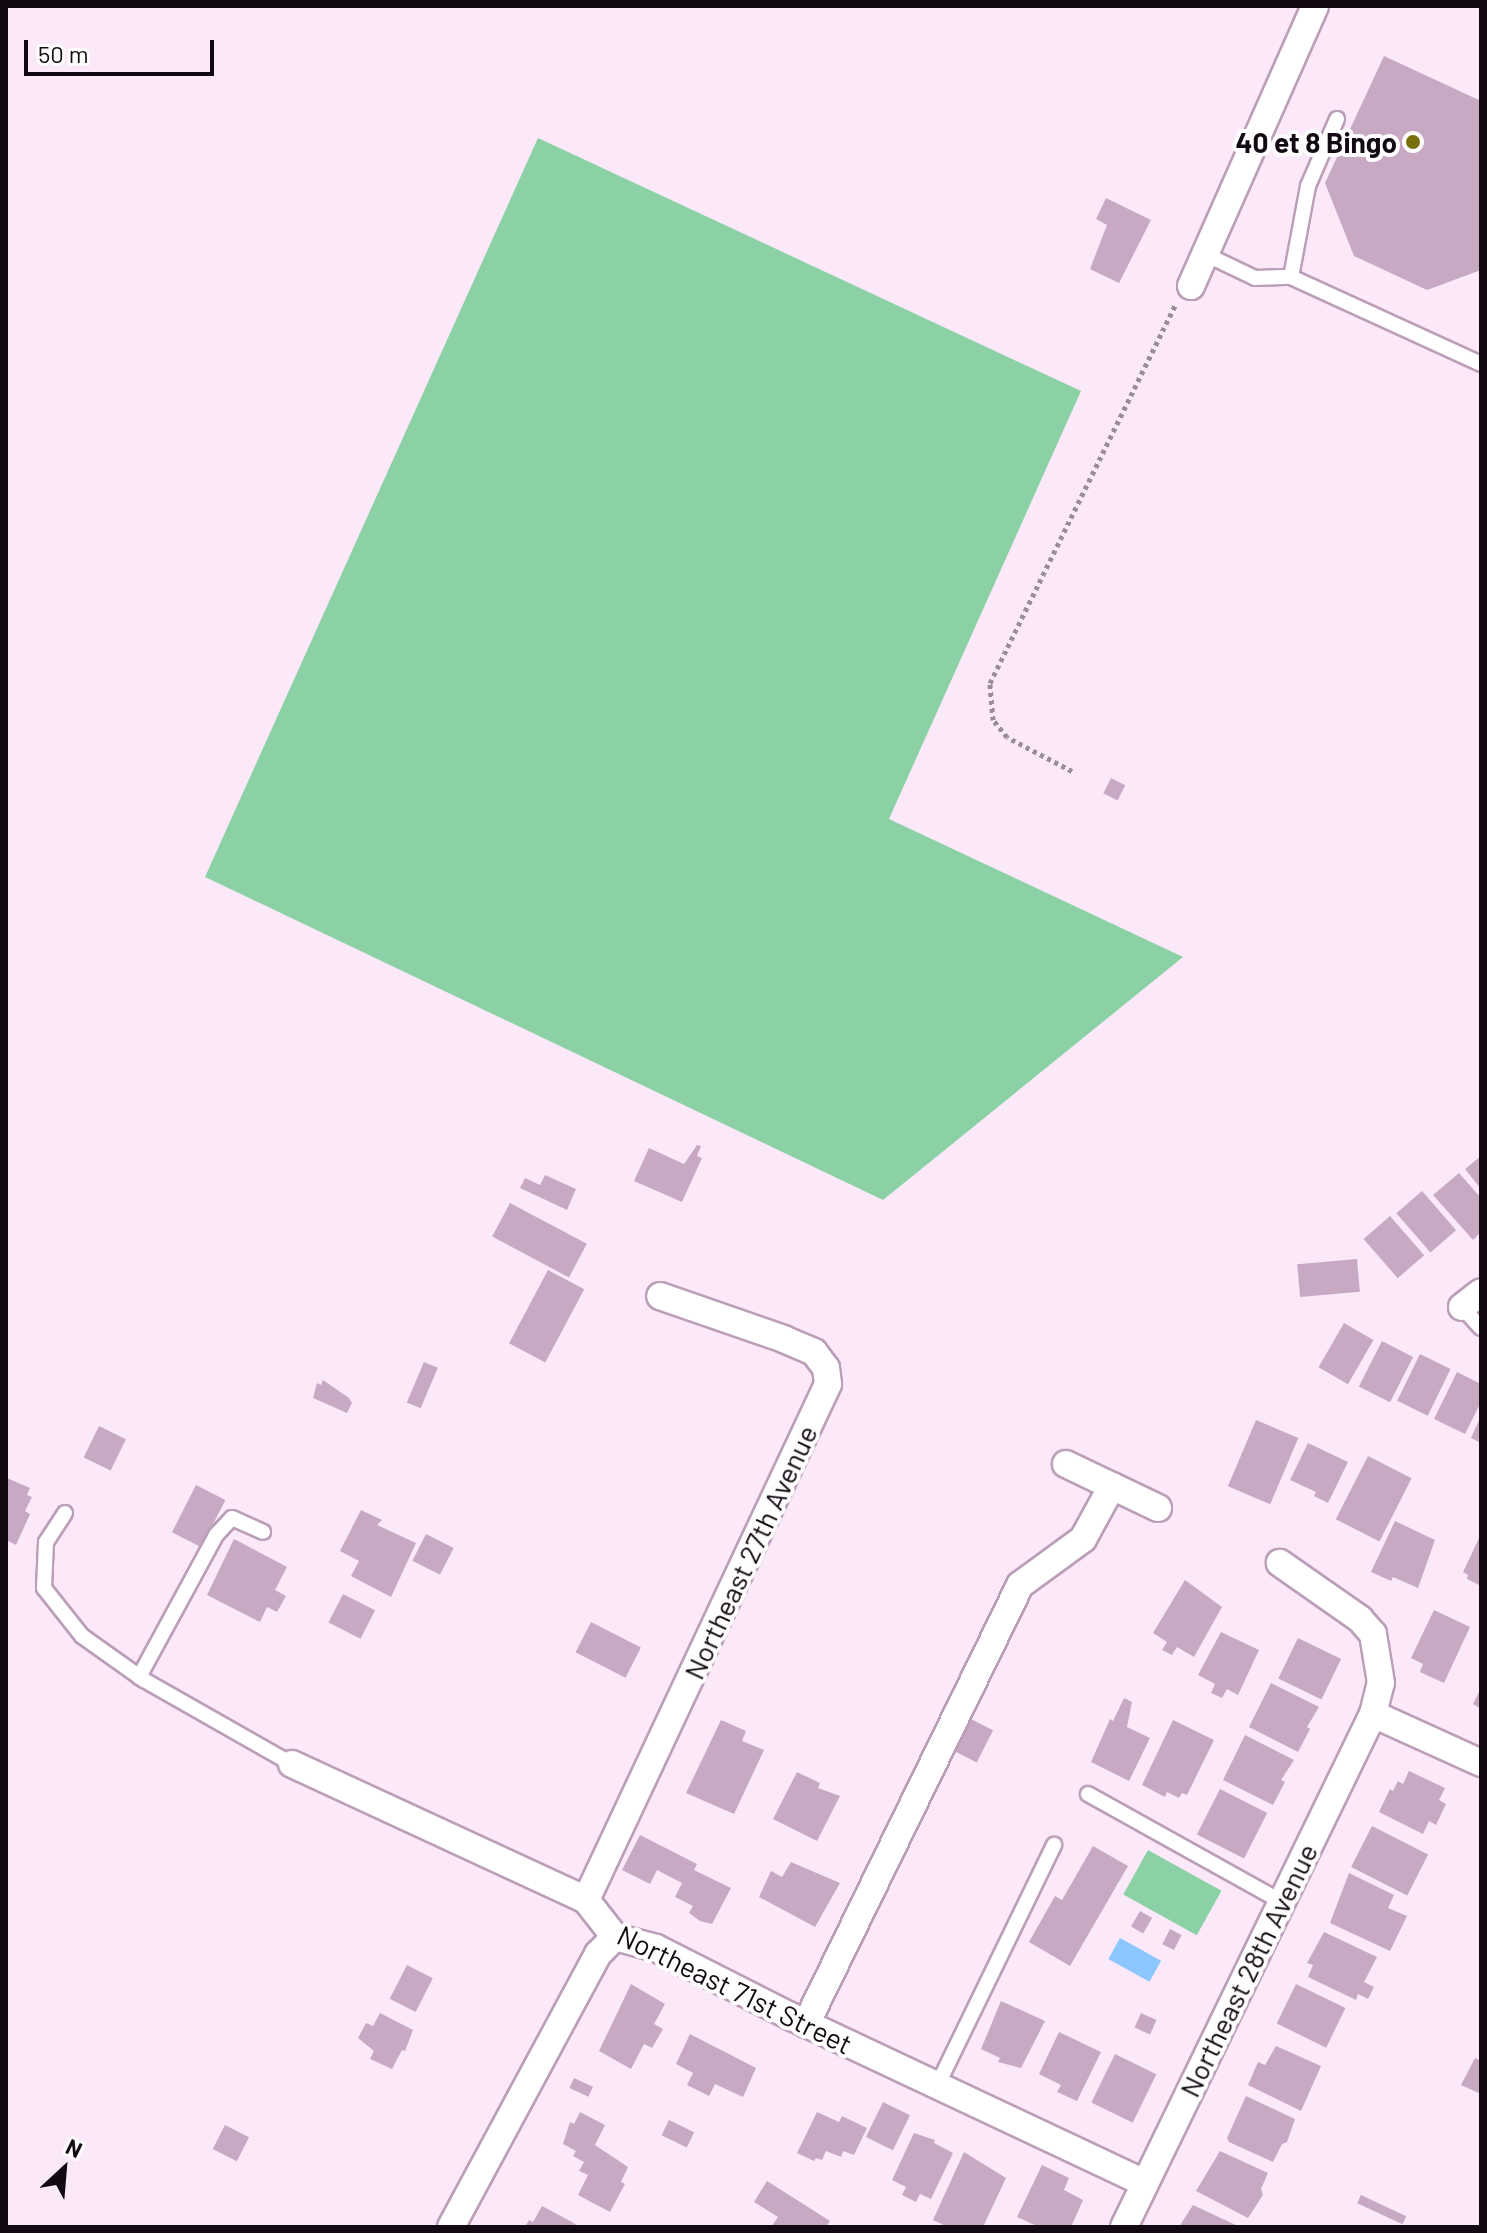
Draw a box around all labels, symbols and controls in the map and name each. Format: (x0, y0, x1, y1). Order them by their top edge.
scale bar (28, 24, 218, 74)
text: 50 m (38, 39, 89, 68)
place label: 40 et 8 Bingo (1236, 125, 1397, 159)
marker: 40 et 8 Bingo (1404, 133, 1422, 151)
street label: Northeast 27th Avenue (676, 1420, 824, 1684)
street label: Northeast 28th Avenue (1172, 1838, 1324, 2102)
street label: Northeast 71st Street (612, 1918, 858, 2060)
north arrow (24, 2129, 104, 2209)
text: N (62, 2133, 87, 2162)

